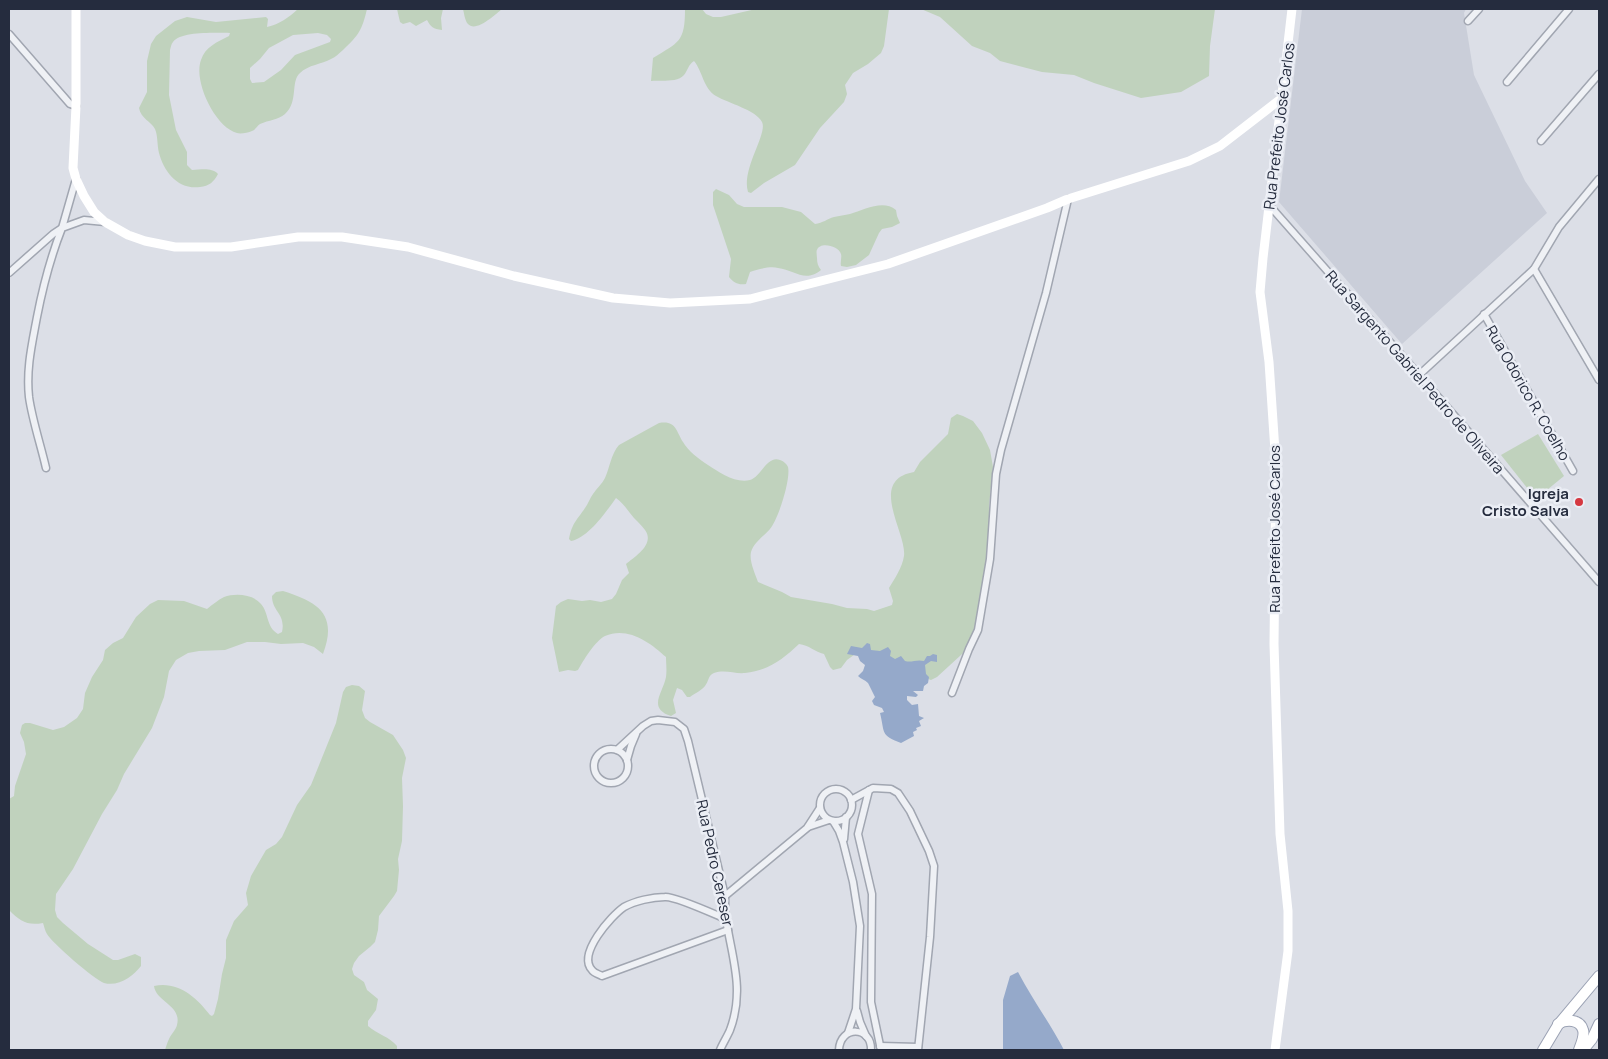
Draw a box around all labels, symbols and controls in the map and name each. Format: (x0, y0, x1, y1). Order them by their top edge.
street label: Rua Prefeito José Carlos (1258, 41, 1300, 211)
street label: Rua Sargento Gabriel Pedro de Oliveira (1321, 266, 1509, 478)
street label: Rua Odorico R. Coelho (1481, 321, 1575, 465)
street label: Rua Prefeito José Carlos (1264, 445, 1285, 613)
place label: Igreja Cristo Salva (1482, 483, 1569, 521)
marker: Igreja Cristo Salva (1573, 496, 1585, 508)
street label: Rua Pedro Cereser (691, 798, 739, 929)

